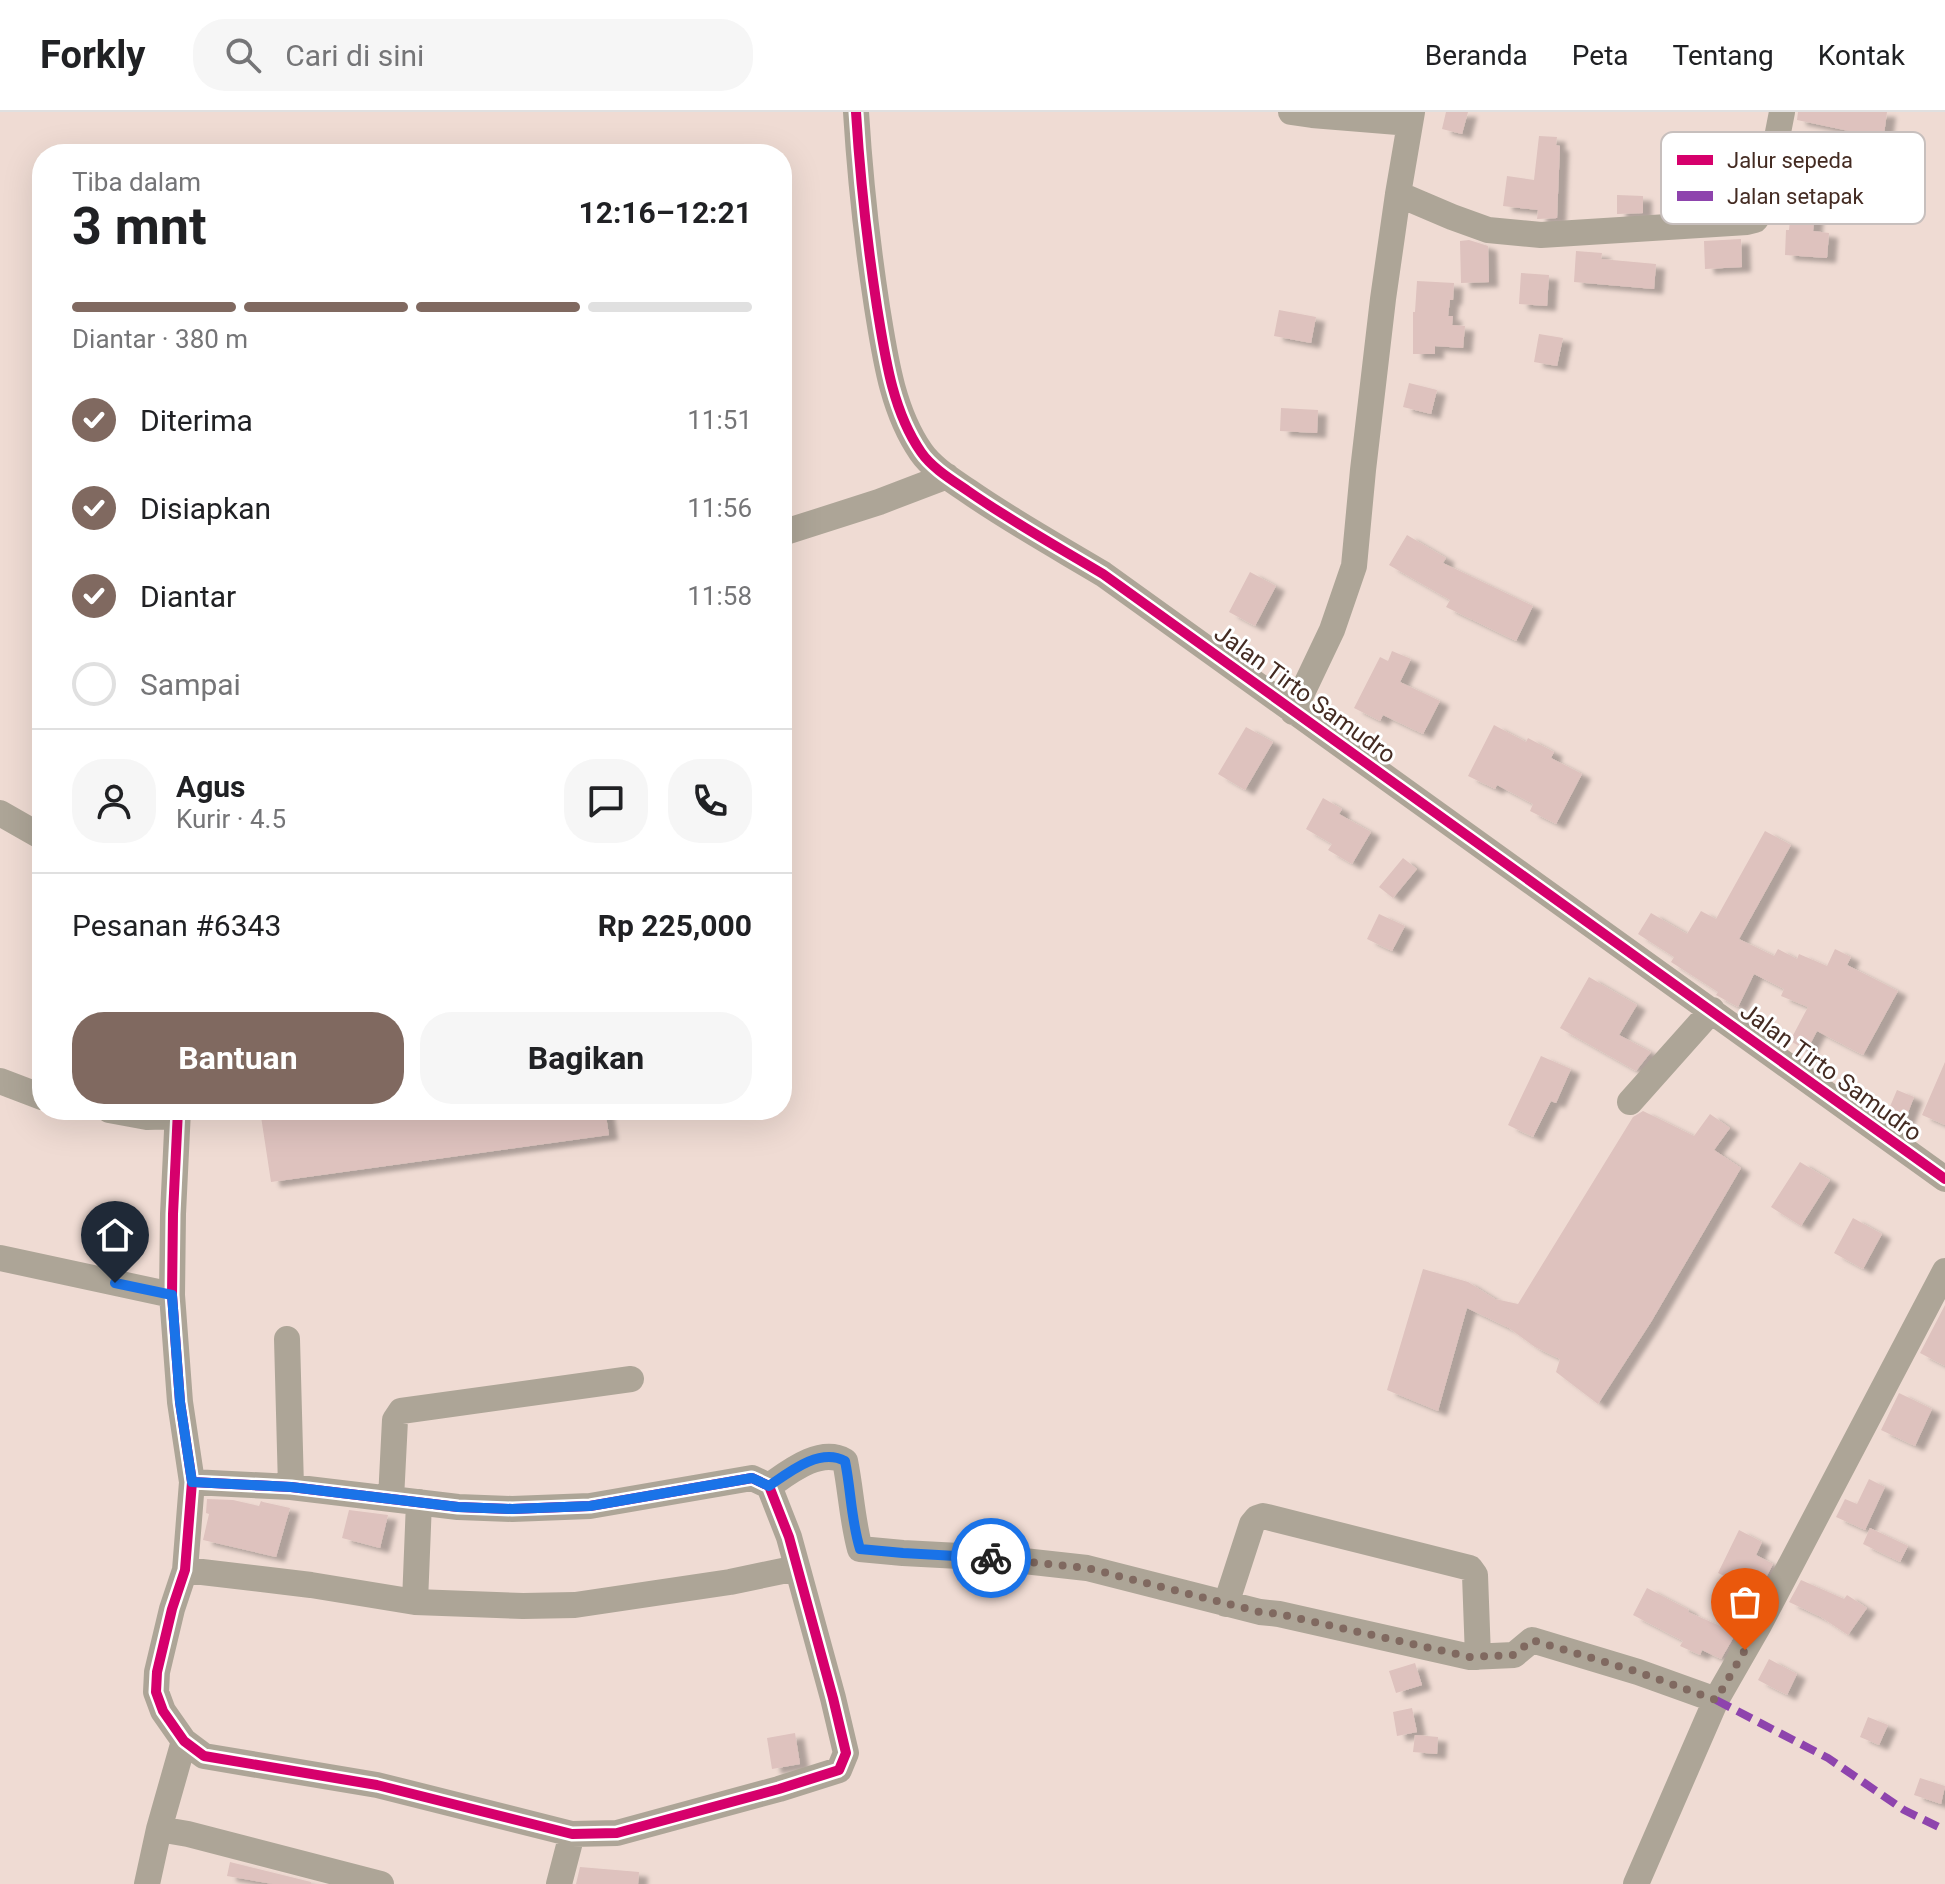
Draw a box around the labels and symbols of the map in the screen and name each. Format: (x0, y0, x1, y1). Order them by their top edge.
legend (1661, 132, 1925, 224)
text: Jalur sepeda (1727, 148, 1853, 173)
text: Jalan setapak (1727, 184, 1865, 209)
street label: Jalan Tirto Samudro (1209, 619, 1401, 769)
street label: Jalan Tirto Samudro (1735, 997, 1927, 1147)
pin (81, 1201, 149, 1283)
courier (951, 1518, 1031, 1598)
pin (1711, 1568, 1779, 1650)

